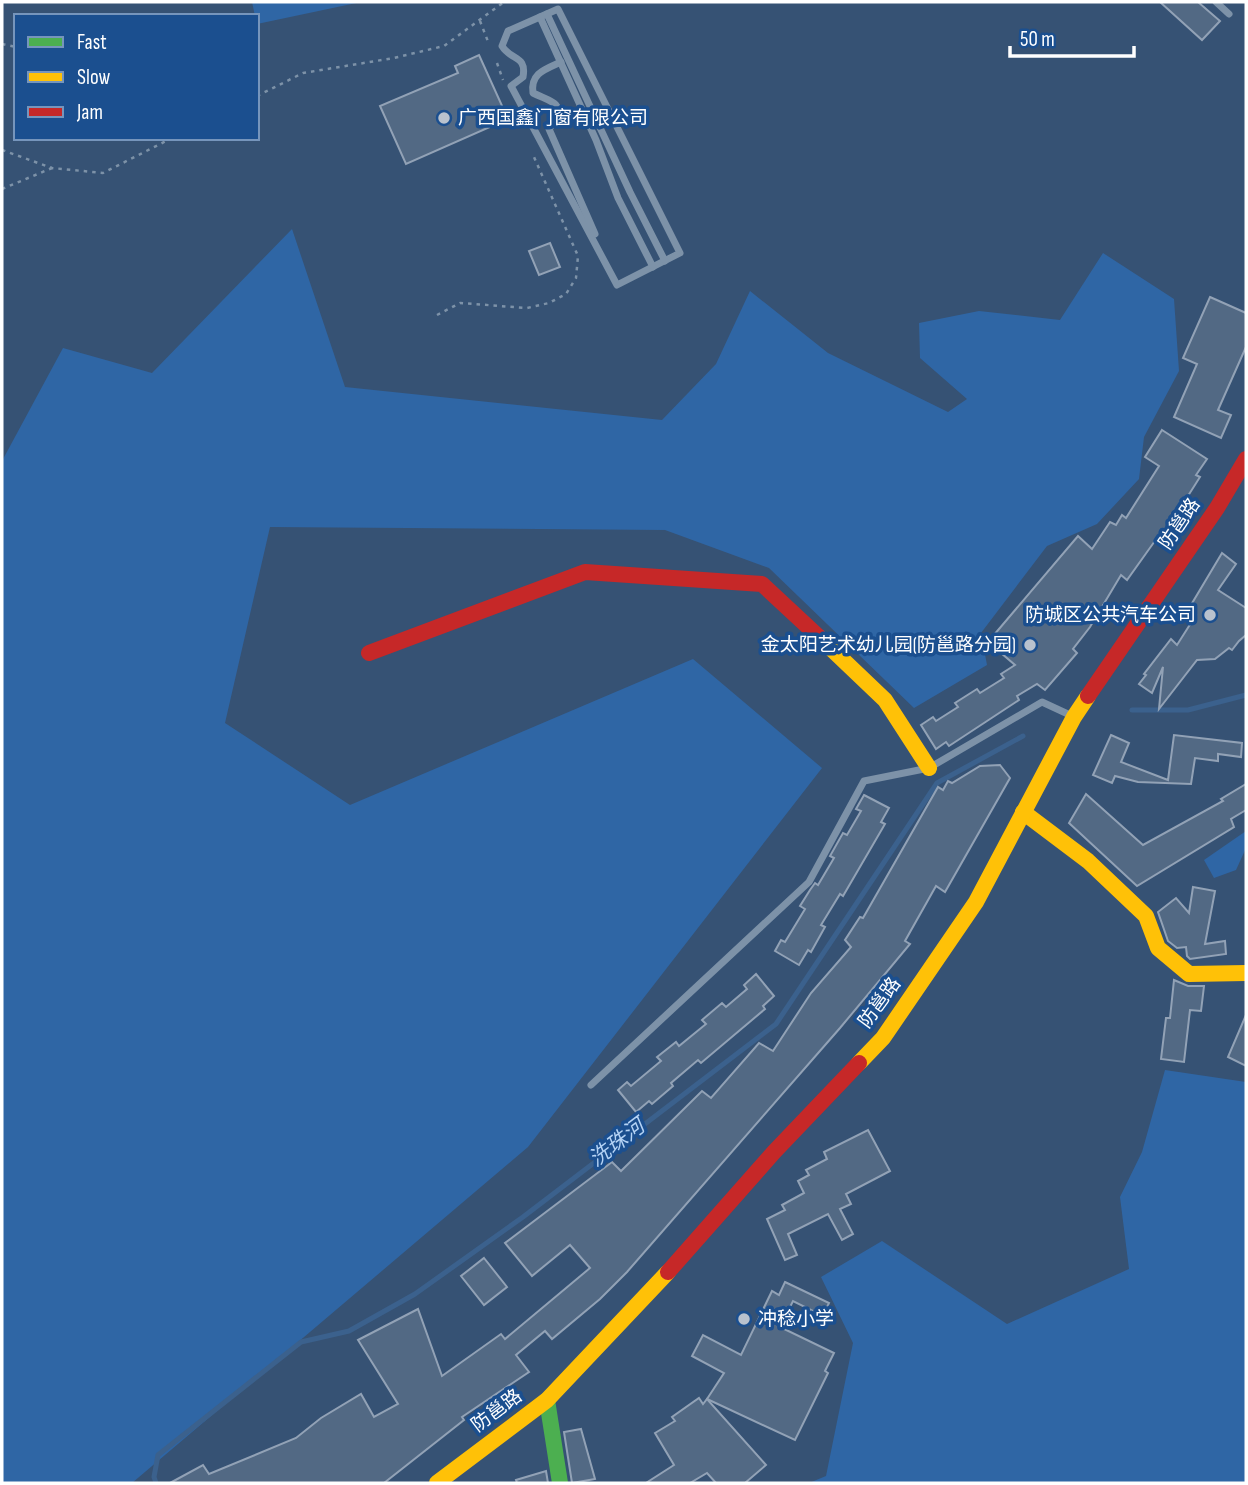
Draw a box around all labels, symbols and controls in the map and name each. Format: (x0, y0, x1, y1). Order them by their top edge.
legend (14, 14, 259, 140)
scale bar (1010, 14, 1134, 58)
text: 50 m (1020, 27, 1055, 52)
text: Fast (77, 30, 107, 55)
text: Slow (77, 65, 111, 90)
text: Jam (76, 100, 103, 125)
place label: 广西国鑫门窗有限公司 (458, 107, 648, 130)
marker: 广西国鑫门窗有限公司 (436, 110, 452, 126)
street label: 防邕路 (1155, 494, 1205, 554)
place label: 防城区公共汽车公司 (1025, 604, 1196, 627)
marker: 防城区公共汽车公司 (1202, 607, 1218, 623)
place label: 金太阳艺术幼儿园(防邕路分园) (761, 634, 1016, 657)
marker: 金太阳艺术幼儿园(防邕路分园) (1022, 637, 1038, 653)
street label: 防邕路 (854, 973, 906, 1033)
water label: 洗珠河 (584, 1112, 653, 1172)
place label: 冲稔小学 (758, 1308, 834, 1331)
marker: 冲稔小学 (736, 1311, 752, 1327)
street label: 防邕路 (467, 1385, 527, 1437)

